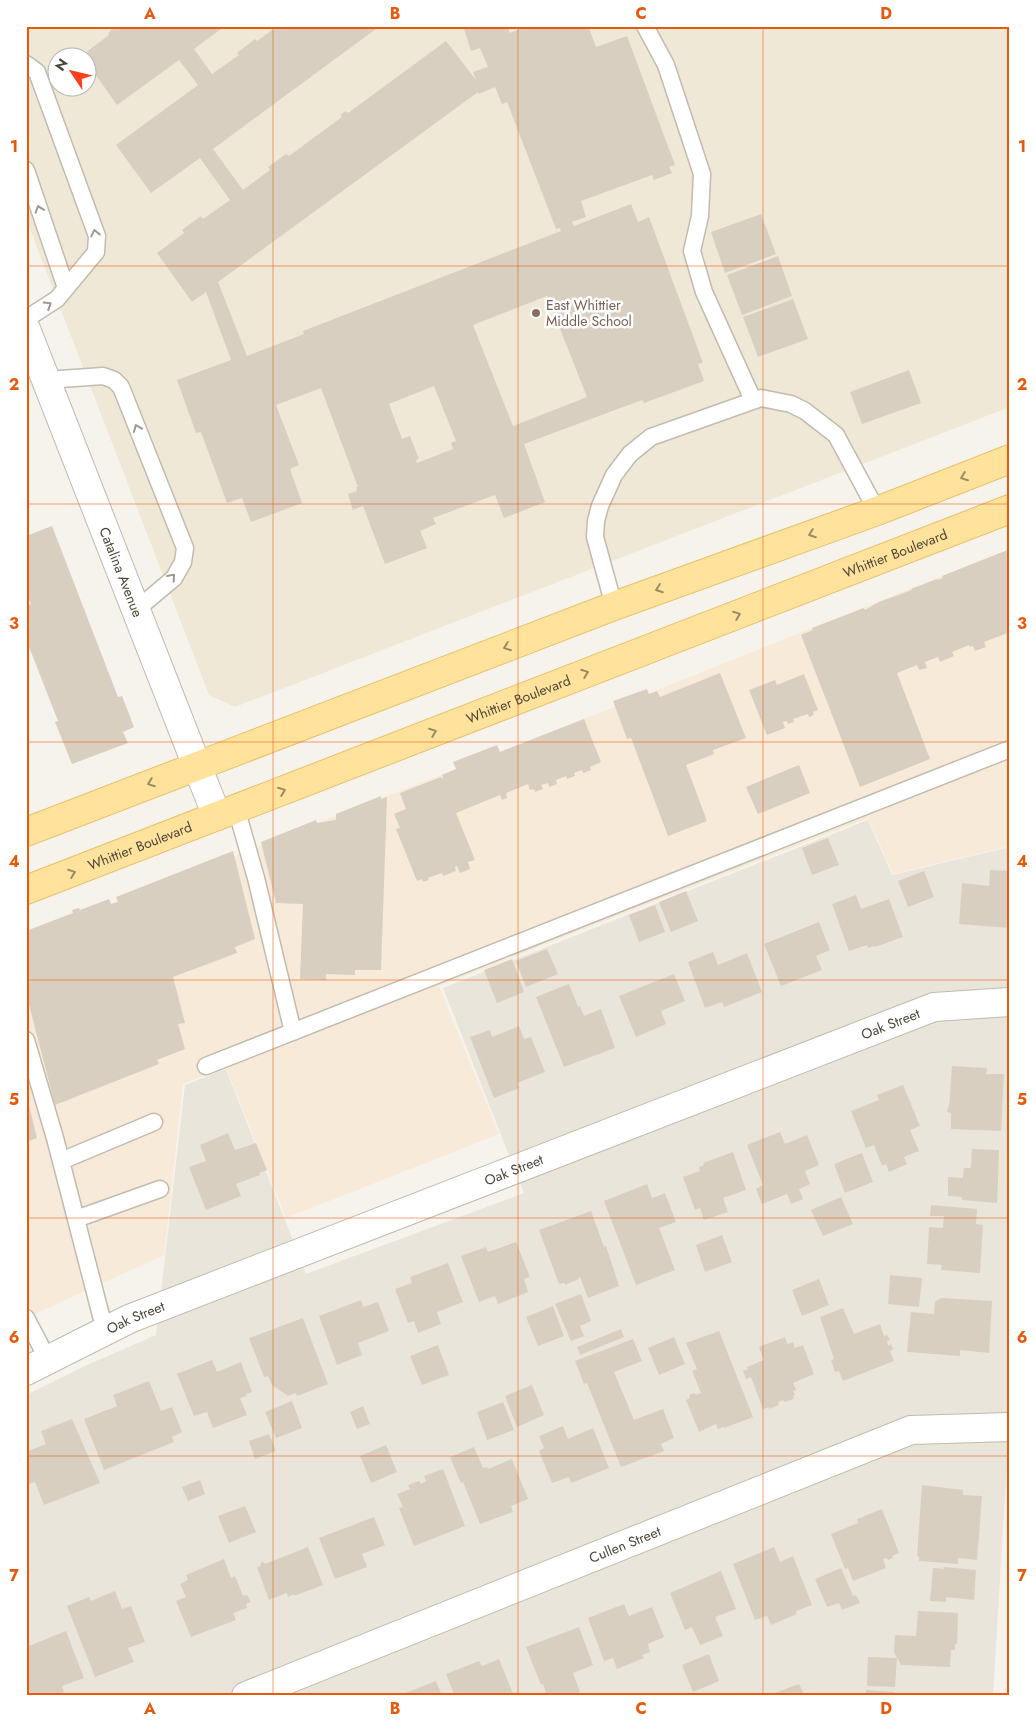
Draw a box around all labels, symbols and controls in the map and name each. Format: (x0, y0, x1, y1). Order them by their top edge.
text: A (143, 2, 156, 25)
text: B (390, 2, 400, 25)
text: C (635, 2, 647, 25)
text: D (880, 2, 892, 25)
north arrow (48, 48, 98, 98)
text: N (50, 54, 73, 75)
text: 1 (10, 135, 18, 158)
text: 1 (1018, 135, 1026, 158)
one-way arrow (35, 205, 45, 214)
one-way arrow (90, 229, 101, 238)
place label: East Whittier Middle School (546, 295, 632, 331)
one-way arrow (42, 302, 51, 312)
marker: East Whittier Middle School (530, 307, 542, 319)
text: 2 (9, 373, 19, 396)
text: 2 (1017, 373, 1027, 396)
one-way arrow (133, 424, 143, 432)
one-way arrow (960, 471, 969, 481)
street label: Catalina Avenue (94, 524, 148, 620)
street label: Whittier Boulevard (840, 524, 950, 583)
one-way arrow (808, 528, 817, 538)
one-way arrow (166, 574, 175, 583)
one-way arrow (656, 583, 664, 593)
one-way arrow (732, 610, 740, 620)
text: 3 (9, 612, 19, 635)
text: 3 (1017, 612, 1027, 635)
one-way arrow (504, 641, 512, 651)
one-way arrow (580, 669, 589, 680)
street label: Whittier Boulevard (463, 670, 573, 729)
one-way arrow (429, 728, 437, 738)
one-way arrow (148, 778, 156, 788)
one-way arrow (277, 787, 286, 797)
street label: Whittier Boulevard (85, 817, 195, 875)
text: 4 (8, 850, 20, 873)
text: 4 (1016, 850, 1028, 873)
one-way arrow (67, 868, 76, 879)
street label: Oak Street (858, 1003, 923, 1044)
text: 5 (9, 1088, 19, 1111)
text: 5 (1017, 1088, 1027, 1111)
street label: Oak Street (481, 1149, 547, 1190)
street label: Oak Street (103, 1296, 168, 1339)
text: 6 (9, 1326, 19, 1349)
text: 6 (1017, 1326, 1027, 1349)
street label: Cullen Street (586, 1521, 664, 1568)
text: 7 (9, 1564, 19, 1587)
text: 7 (1017, 1564, 1027, 1587)
text: A (143, 1697, 156, 1720)
text: B (390, 1697, 400, 1720)
text: C (635, 1697, 647, 1720)
text: D (880, 1697, 892, 1720)

